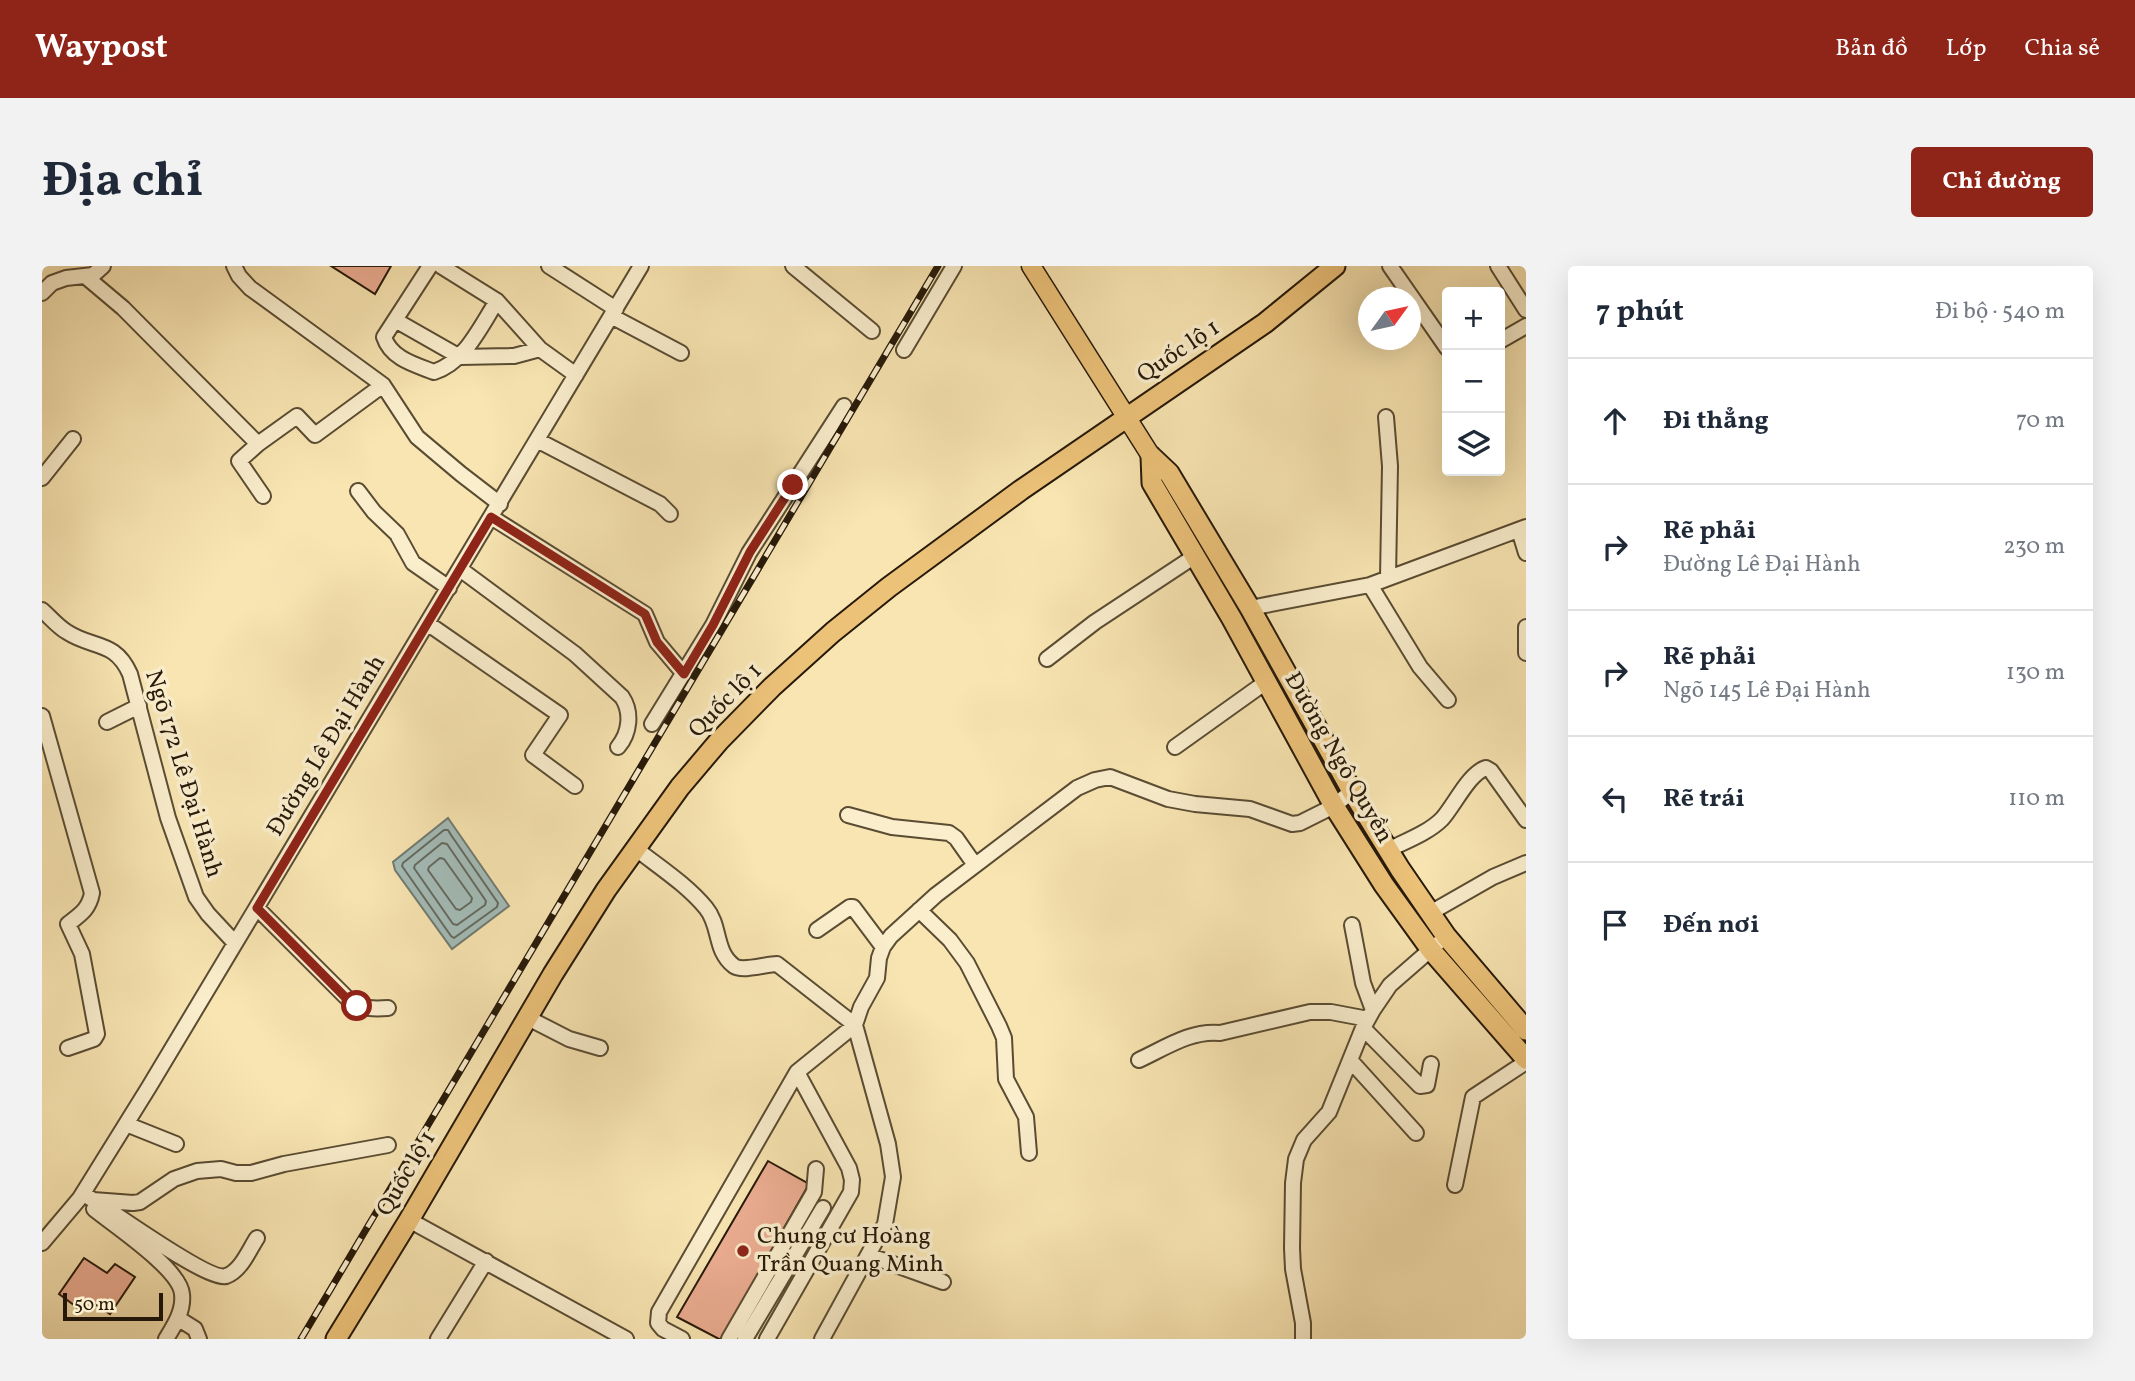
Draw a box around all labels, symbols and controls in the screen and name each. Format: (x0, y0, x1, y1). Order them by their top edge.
text: Waypost (35, 26, 168, 72)
text: Bản đồ (1835, 32, 1908, 66)
text: Lớp (1946, 32, 1986, 66)
text: Chia sẻ (2024, 32, 2100, 66)
button: Chỉ đường (1911, 147, 2093, 217)
text: Địa chỉ (42, 148, 203, 217)
north arrow (1358, 287, 1421, 350)
map controls (1442, 287, 1505, 476)
button: + (1442, 287, 1505, 350)
text: 7 phút (1596, 291, 1684, 333)
text: Đi bộ · 540 m (1935, 296, 2065, 328)
street label: Quốc lộ 1 (1131, 312, 1227, 392)
button: − (1442, 350, 1505, 413)
icon: ahead (1596, 402, 1634, 440)
text: Đi thẳng (1663, 403, 1769, 439)
text: 70 m (2016, 405, 2065, 437)
button: layers (1442, 413, 1505, 476)
route end (777, 469, 808, 500)
text: Rẽ phải (1663, 513, 1756, 549)
icon: right (1596, 528, 1634, 566)
text: 230 m (2003, 531, 2065, 563)
text: Đường Lê Đại Hành (1663, 549, 1861, 581)
text: Rẽ phải (1663, 639, 1756, 675)
street label: Đường Lê Đại Hành (259, 649, 395, 843)
icon: right (1596, 654, 1634, 692)
street label: Quốc lộ 1 (681, 656, 771, 746)
text: 130 m (2006, 657, 2065, 689)
street label: Ngõ 172 Lê Đại Hành (135, 666, 231, 882)
street label: Đường Ngô Quyền (1275, 666, 1401, 850)
text: Ngõ 145 Lê Đại Hành (1663, 675, 1871, 707)
icon: left (1596, 780, 1634, 818)
text: Rẽ trái (1663, 781, 1745, 817)
text: 110 m (2008, 783, 2065, 815)
icon: arrive (1596, 906, 1634, 944)
text: Đến nơi (1663, 907, 1759, 943)
route start (341, 990, 372, 1021)
street label: Quốc lộ 1 (369, 1125, 445, 1223)
place label: Chung cư Hoàng Trần Quang Minh (757, 1220, 944, 1282)
marker: Chung cư Hoàng Trần Quang Minh (735, 1243, 751, 1259)
scale bar (63, 1290, 163, 1322)
text: 50 m (74, 1292, 115, 1318)

